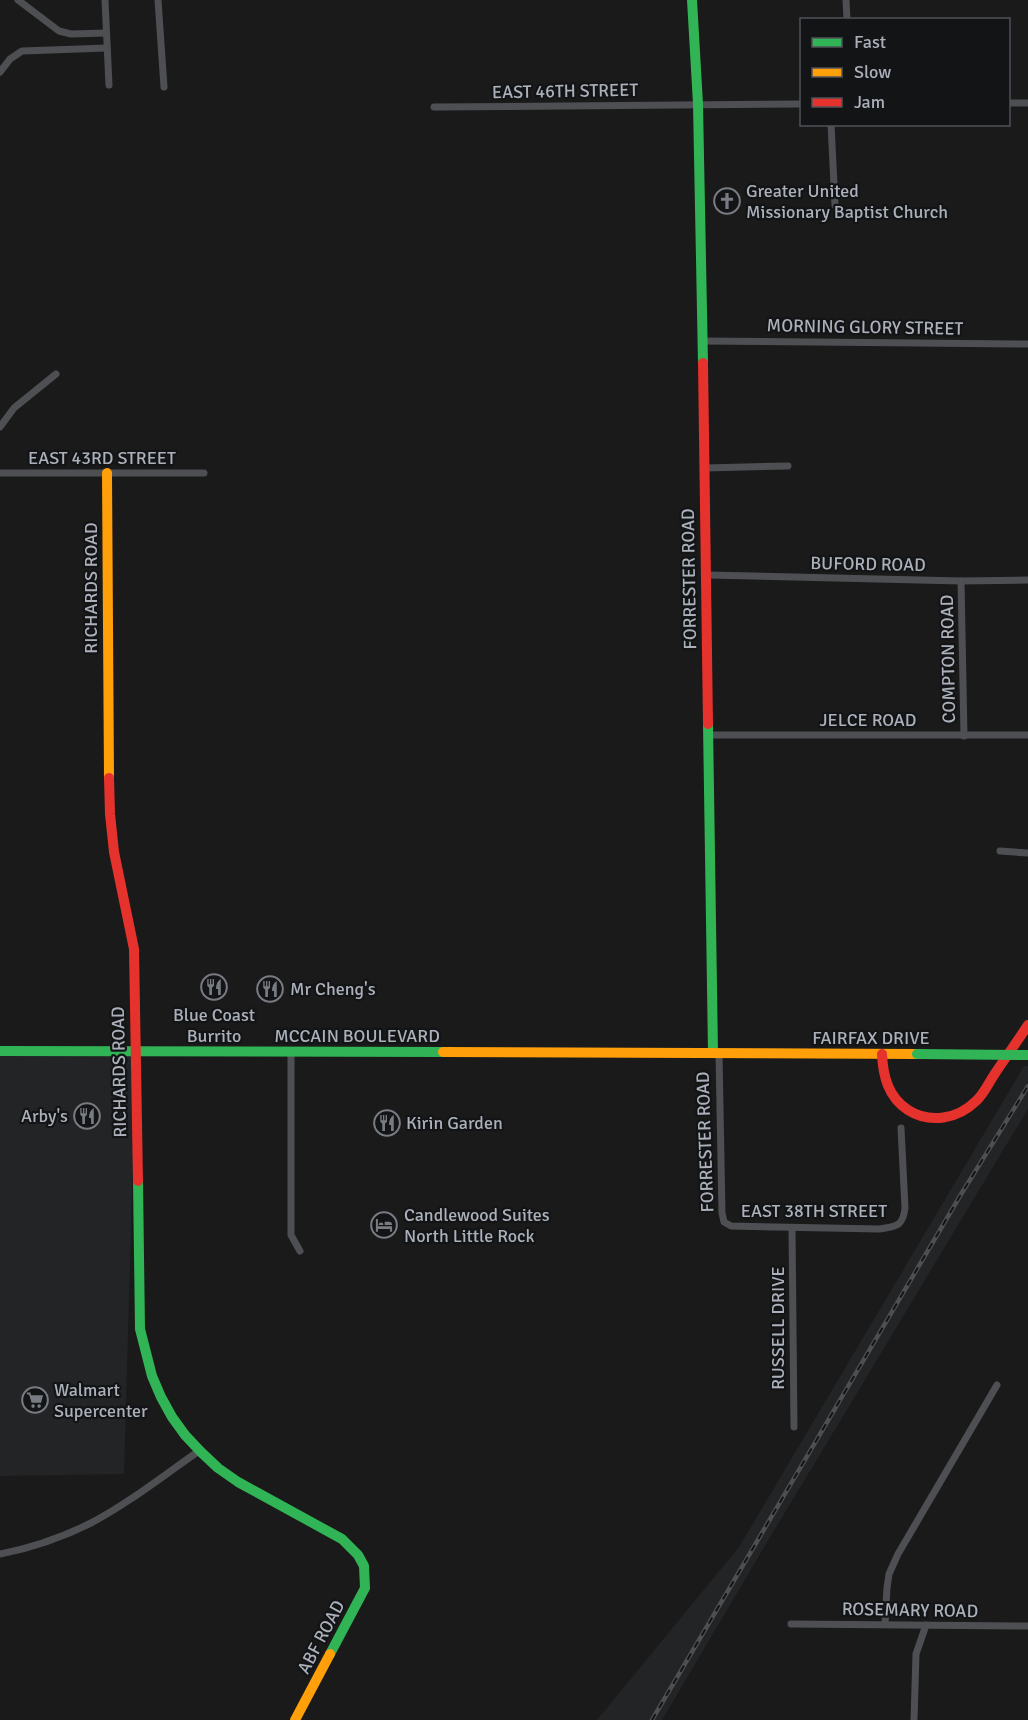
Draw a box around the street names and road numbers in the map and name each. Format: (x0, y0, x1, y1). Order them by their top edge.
street label: EAST 46TH STREET (492, 79, 638, 103)
street label: MORNING GLORY STREET (767, 314, 964, 340)
street label: EAST 43RD STREET (28, 447, 176, 469)
street label: FORRESTER ROAD (677, 508, 701, 650)
street label: RICHARDS ROAD (80, 522, 102, 654)
street label: BUFORD ROAD (810, 552, 926, 576)
street label: COMPTON ROAD (936, 595, 960, 723)
street label: JELCE ROAD (820, 709, 917, 731)
street label: RICHARDS ROAD (107, 1006, 131, 1138)
street label: MCCAIN BOULEVARD (274, 1025, 440, 1047)
street label: FAIRFAX DRIVE (812, 1027, 930, 1049)
street label: FORRESTER ROAD (692, 1071, 718, 1213)
street label: EAST 38TH STREET (741, 1200, 887, 1222)
street label: RUSSELL DRIVE (767, 1266, 789, 1390)
street label: ABF ROAD (292, 1596, 350, 1678)
street label: ROSEMARY ROAD (842, 1598, 978, 1622)

